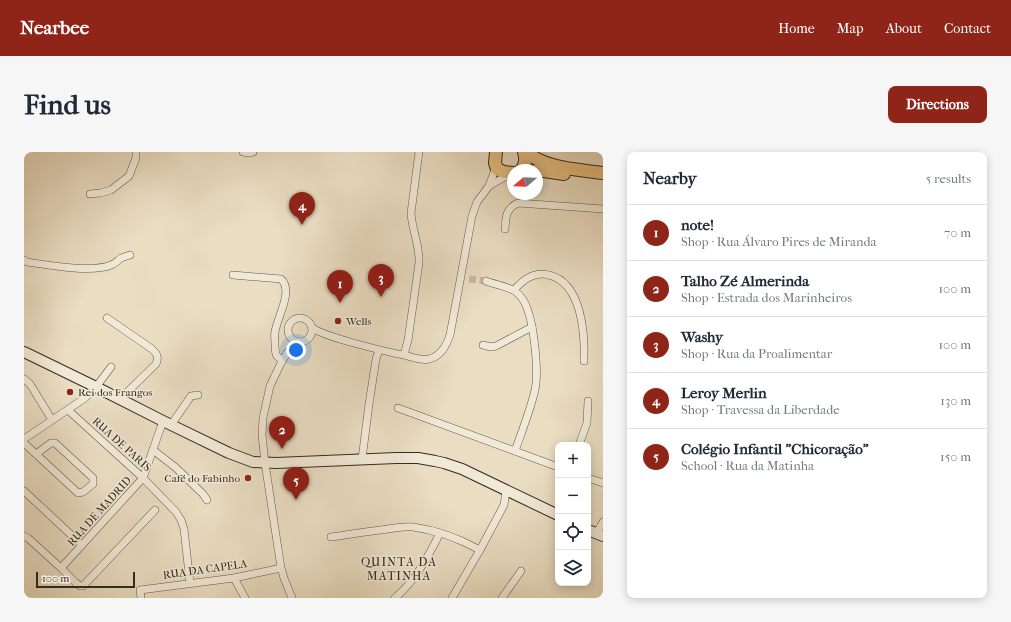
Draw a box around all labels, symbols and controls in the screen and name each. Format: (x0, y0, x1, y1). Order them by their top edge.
text: Nearbee (20, 17, 89, 39)
text: Home (778, 20, 815, 37)
text: Map (837, 20, 864, 37)
text: About (886, 20, 922, 37)
text: Contact (944, 20, 991, 37)
button: Directions (888, 86, 987, 123)
text: Find us (24, 88, 111, 121)
north arrow (507, 164, 543, 200)
text: Nearby (643, 168, 697, 188)
text: 5 results (926, 171, 971, 186)
pin: 4 (289, 192, 315, 225)
text: note! (681, 216, 714, 234)
text: 1 (654, 225, 658, 240)
text: 70 m (944, 225, 971, 240)
text: Shop · Rua Álvaro Pires de Miranda (681, 234, 877, 249)
pin: 3 (368, 264, 394, 297)
pin: 1 (327, 270, 353, 303)
text: Talho Zé Almerinda (681, 272, 809, 290)
text: 2 (653, 281, 659, 296)
text: 100 m (938, 281, 971, 296)
text: Shop · Estrada dos Marinheiros (681, 290, 852, 305)
place label: Wells (345, 315, 372, 328)
marker: Wells (333, 316, 343, 326)
text: Washy (681, 328, 723, 346)
text: 3 (653, 337, 659, 352)
text: 100 m (938, 337, 971, 352)
your location (286, 340, 306, 360)
text: Shop · Rua da Proalimentar (681, 346, 832, 361)
text: Leroy Merlin (681, 384, 767, 402)
place label: Rei dos Frangos (78, 386, 152, 399)
marker: Rei dos Frangos (65, 387, 75, 397)
text: 4 (652, 393, 660, 408)
text: 130 m (940, 393, 971, 408)
text: Shop · Travessa da Liberdade (681, 402, 840, 417)
street label: RUA DE PARIS (90, 415, 154, 474)
pin: 2 (269, 416, 295, 449)
text: Colégio Infantil "Chicoração" (681, 440, 869, 458)
map controls (555, 442, 591, 586)
button: + (555, 442, 591, 478)
text: 5 (653, 449, 659, 464)
text: 150 m (940, 449, 971, 464)
text: School · Rua da Matinha (681, 458, 814, 473)
pin: 5 (283, 467, 309, 500)
place label: Café do Fabinho (164, 472, 240, 485)
marker: Café do Fabinho (243, 473, 253, 483)
street label: RUA DE MADRID (65, 474, 134, 549)
button: − (555, 478, 591, 514)
button: locate (555, 514, 591, 550)
button: layers (555, 550, 591, 586)
district label: QUINTA DA MATINHA (361, 555, 437, 583)
street label: RUA DA CAPELA (162, 557, 249, 582)
scale bar (36, 570, 135, 589)
text: 100 m (42, 572, 70, 585)

